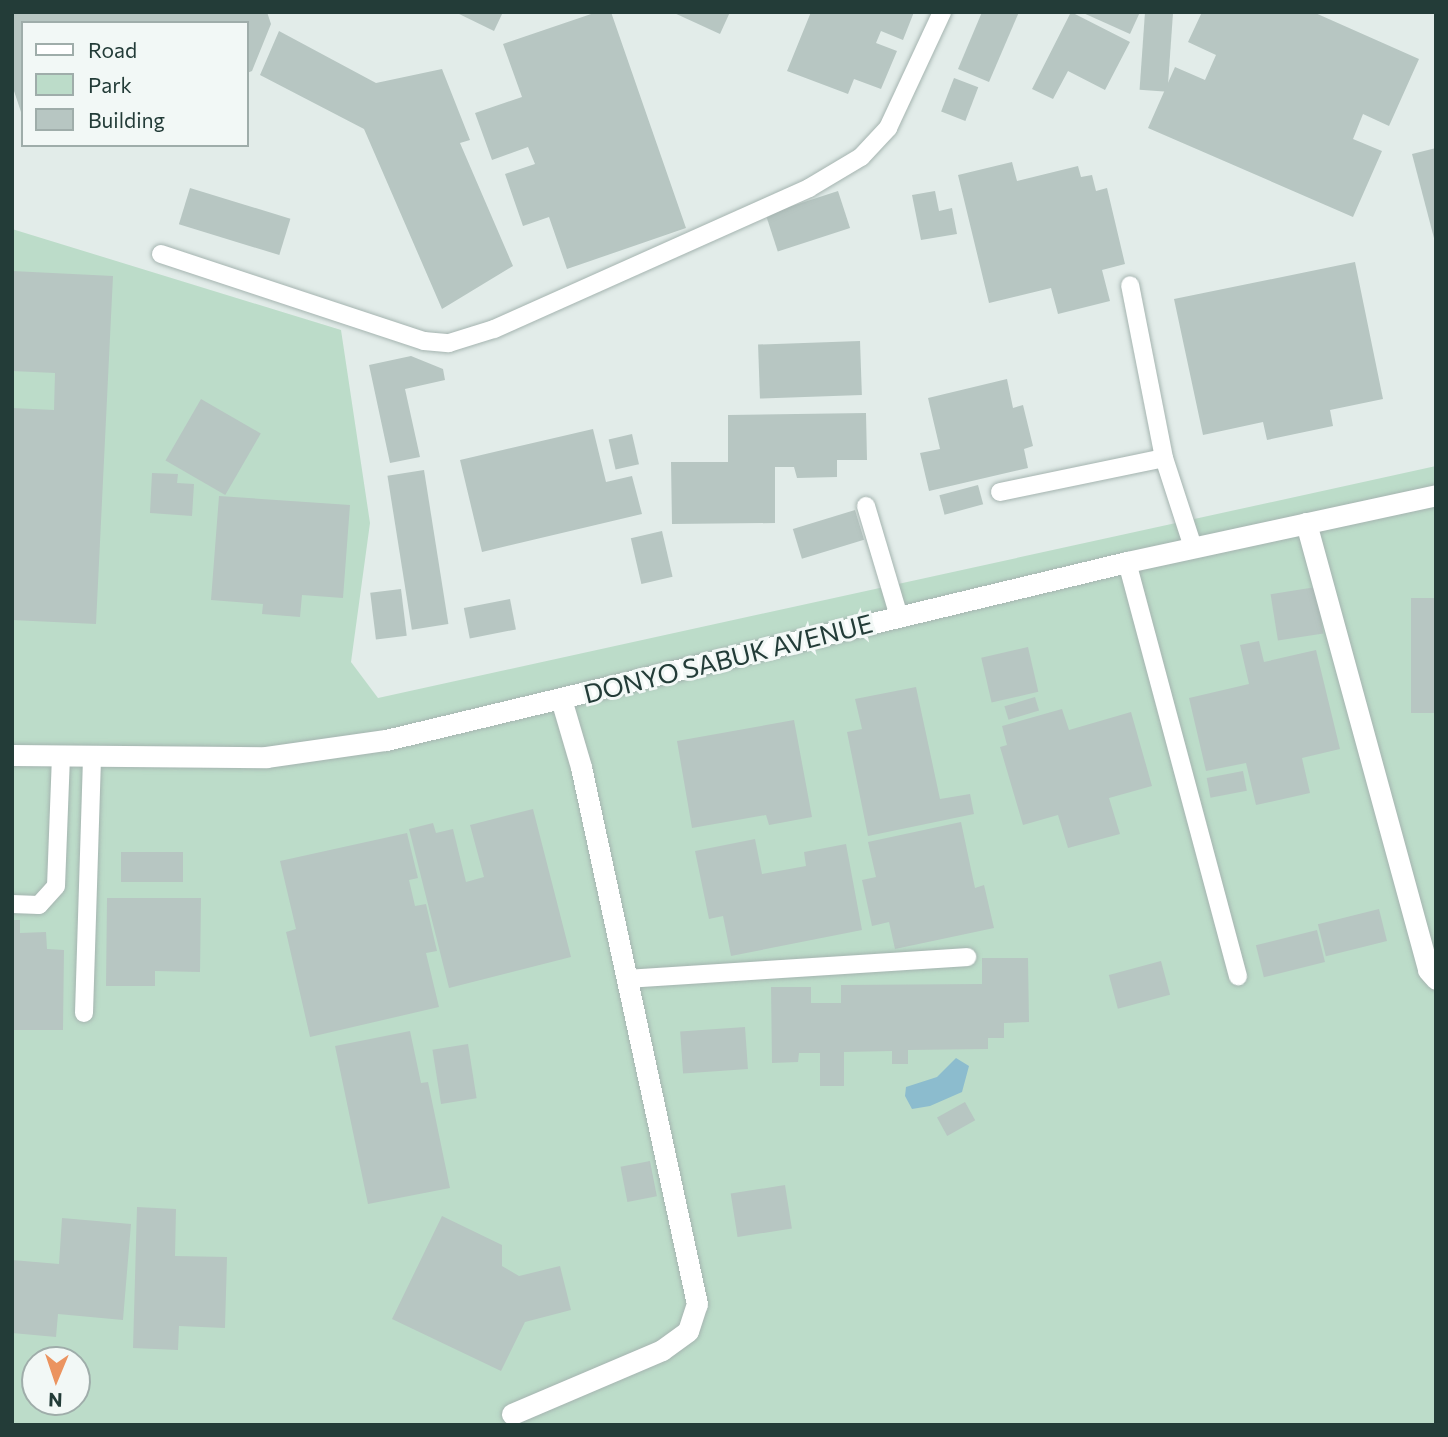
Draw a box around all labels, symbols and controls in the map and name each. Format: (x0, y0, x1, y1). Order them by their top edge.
legend (21, 21, 248, 147)
text: Road (88, 37, 137, 62)
text: Park (88, 72, 132, 97)
text: Building (88, 107, 165, 132)
street label: DONYO SABUK AVENUE (580, 607, 876, 709)
north arrow (21, 1346, 91, 1416)
text: N (48, 1389, 63, 1412)

